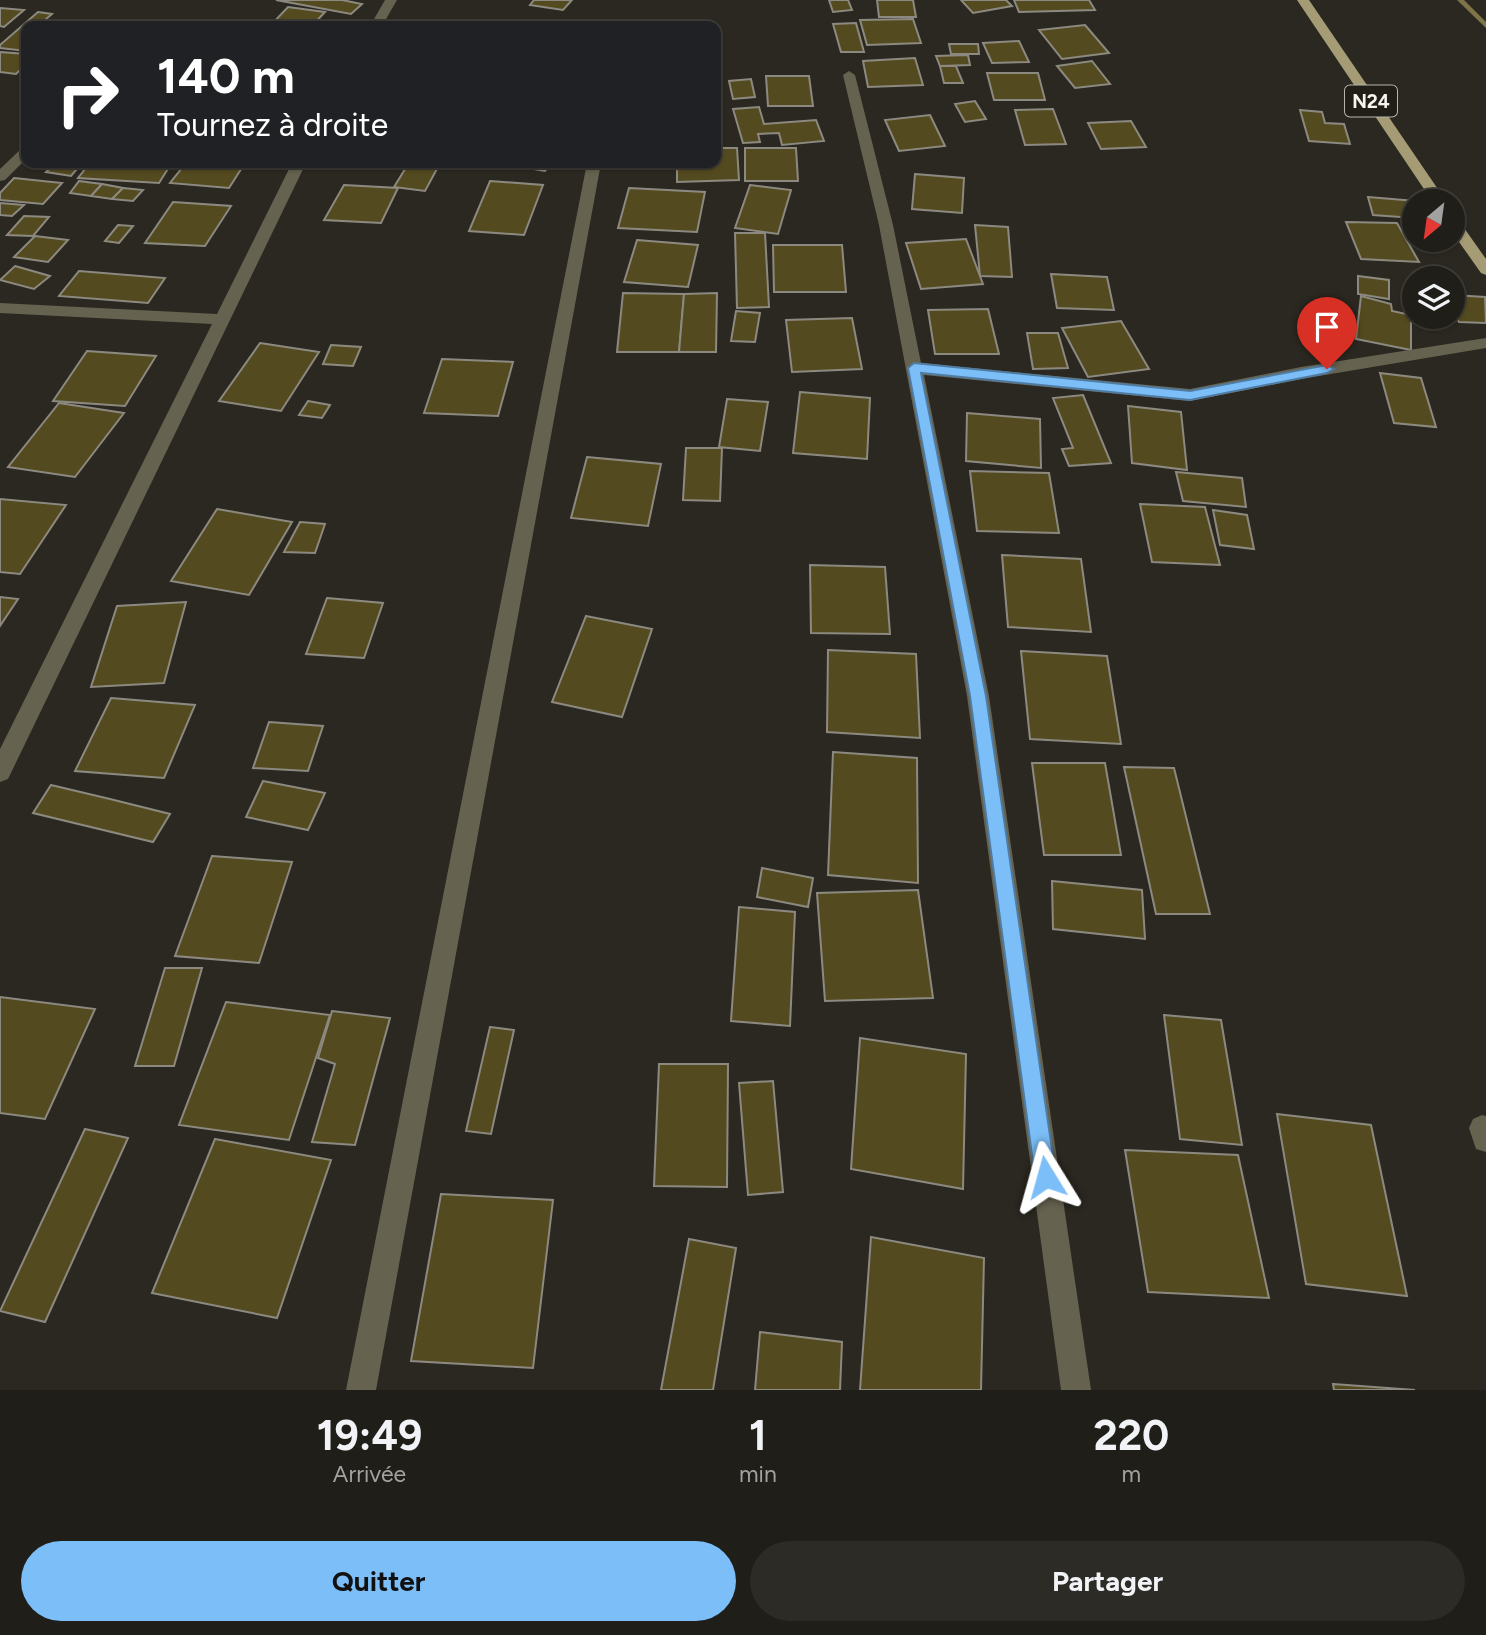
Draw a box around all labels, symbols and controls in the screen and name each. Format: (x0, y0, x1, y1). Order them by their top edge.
text: 140 m (157, 46, 295, 105)
icon: right (42, 49, 133, 140)
road number: N24 (1345, 86, 1397, 116)
text: Tournez à droite (157, 106, 388, 144)
north arrow (1402, 189, 1465, 252)
map controls (1402, 189, 1465, 329)
button: layers (1402, 266, 1465, 329)
pin (1297, 297, 1357, 369)
icon: arrive (1308, 308, 1346, 346)
position arrow (1009, 1140, 1083, 1214)
text: 19:49 (317, 1410, 422, 1461)
text: 1 (749, 1410, 767, 1461)
text: 220 (1093, 1410, 1169, 1461)
text: Arrivée (333, 1460, 406, 1488)
text: min (739, 1460, 777, 1488)
text: m (1122, 1460, 1141, 1488)
button: Quitter (21, 1541, 736, 1621)
button: Partager (750, 1541, 1465, 1621)

